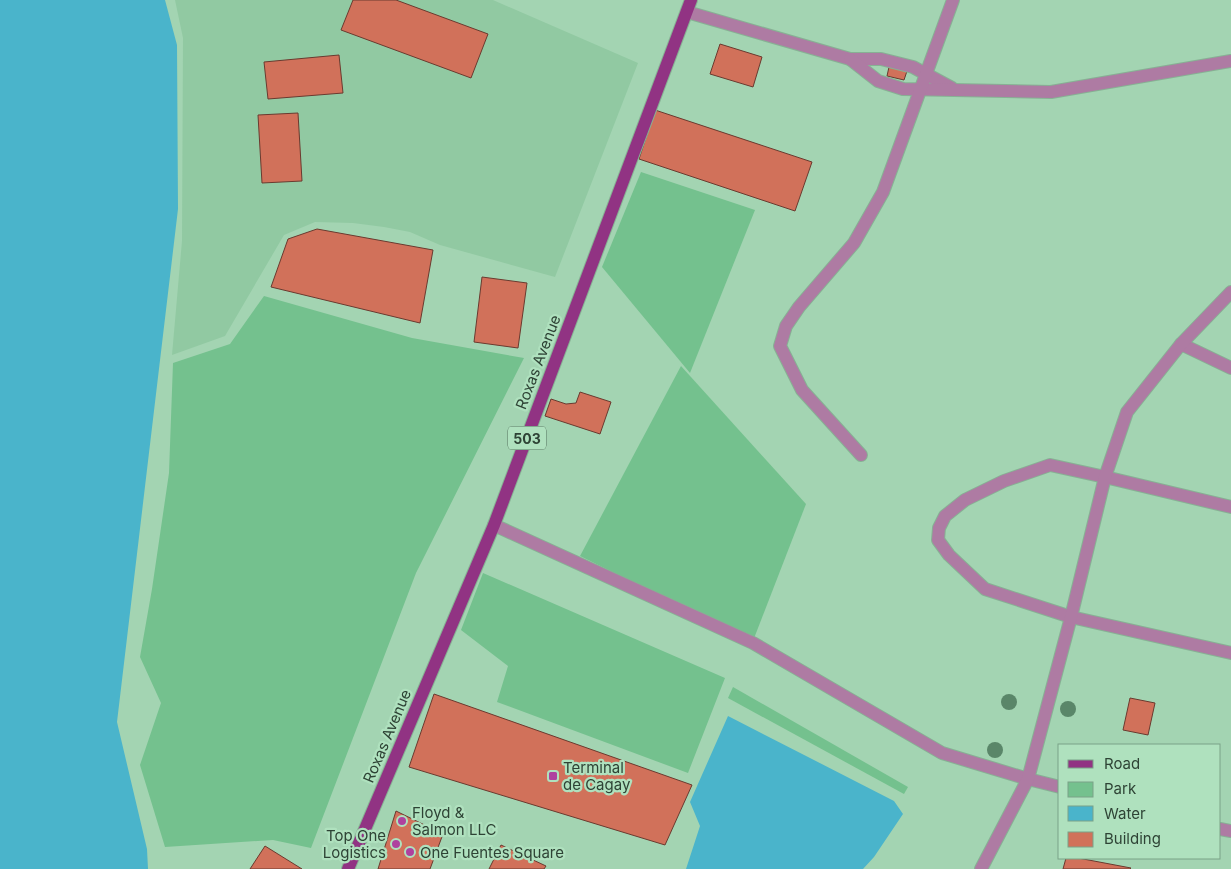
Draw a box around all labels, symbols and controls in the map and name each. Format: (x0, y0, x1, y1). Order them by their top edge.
street label: Roxas Avenue (511, 312, 565, 412)
road number: 503 (508, 426, 546, 449)
street label: Roxas Avenue (359, 686, 415, 786)
legend (1058, 744, 1221, 859)
text: Road (1104, 754, 1140, 773)
place label: Terminal de Cagay (563, 758, 631, 794)
marker: Terminal de Cagay (547, 770, 559, 782)
text: Park (1104, 779, 1137, 798)
place label: Floyd & Salmon LLC (412, 803, 496, 839)
text: Water (1104, 804, 1146, 823)
marker: Floyd & Salmon LLC (396, 815, 408, 827)
place label: Top One Logistics (323, 826, 386, 862)
text: Building (1104, 829, 1161, 848)
marker: Top One Logistics (390, 838, 402, 850)
place label: One Fuentes Square (420, 843, 564, 862)
marker: One Fuentes Square (404, 846, 416, 858)

